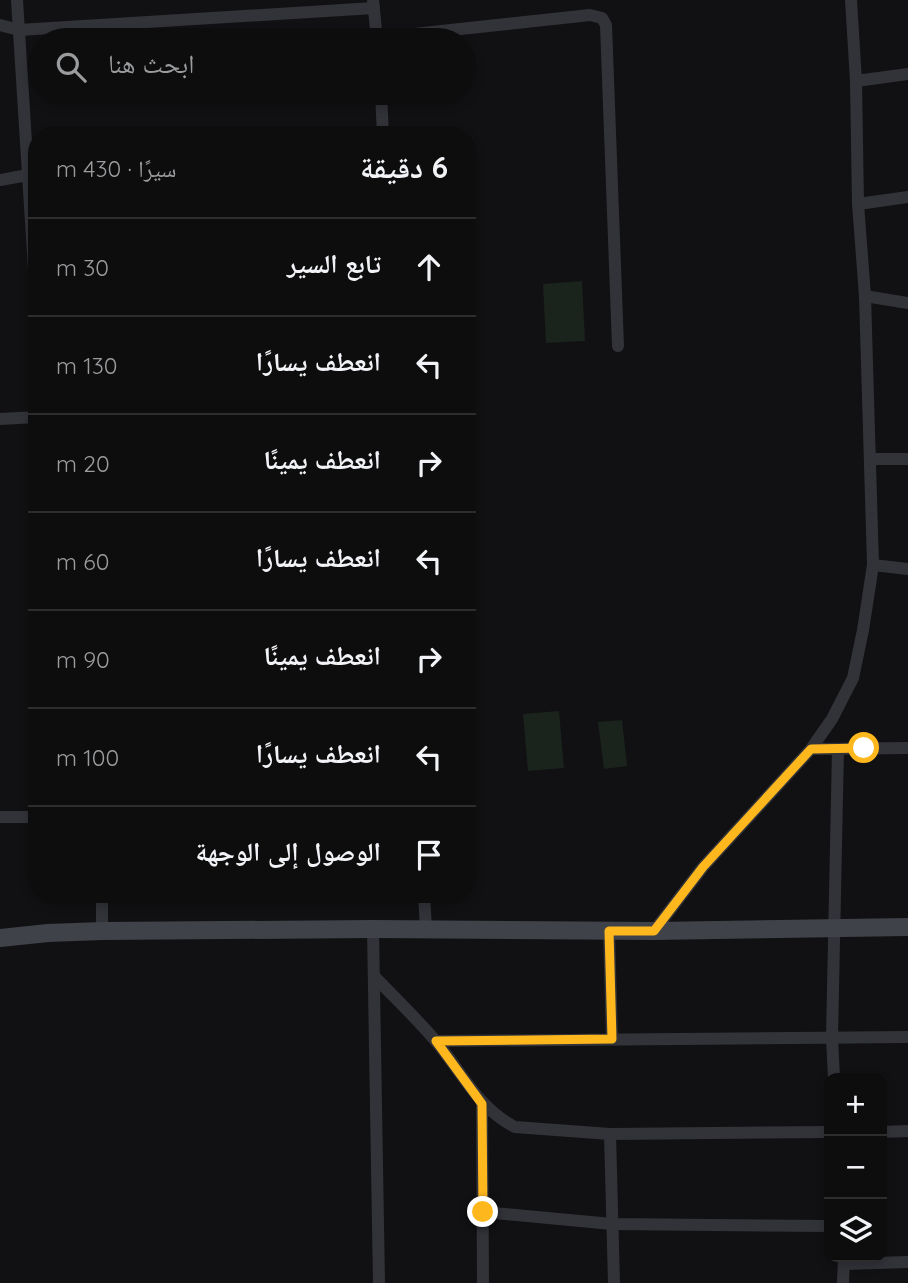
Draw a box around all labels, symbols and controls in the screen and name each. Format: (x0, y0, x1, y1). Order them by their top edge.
search box (28, 28, 476, 105)
text: ابحث هنا (108, 47, 194, 80)
icon: search (52, 48, 90, 86)
text: 6 دقيقة (360, 148, 448, 186)
text: سيرًا · 430 m (56, 154, 176, 183)
text: تابع السير (287, 247, 381, 280)
icon: ahead (410, 248, 448, 286)
text: 30 m (56, 253, 109, 282)
text: انعطف يسارًا (256, 345, 381, 378)
icon: left (410, 346, 448, 384)
text: 130 m (56, 351, 118, 380)
text: انعطف يمينًا (263, 443, 381, 476)
icon: right (410, 444, 448, 482)
text: 20 m (56, 449, 110, 478)
text: انعطف يسارًا (256, 541, 381, 574)
icon: left (410, 542, 448, 580)
text: 60 m (56, 547, 109, 576)
text: انعطف يمينًا (263, 639, 381, 672)
icon: right (410, 640, 448, 678)
text: 90 m (56, 645, 110, 674)
route start (848, 732, 879, 763)
text: انعطف يسارًا (256, 737, 381, 770)
icon: left (410, 738, 448, 776)
text: 100 m (56, 743, 119, 772)
text: الوصول إلى الوجهة (195, 835, 381, 868)
icon: arrive (410, 836, 448, 874)
map controls (824, 1073, 887, 1262)
button: + (824, 1073, 887, 1136)
button: − (824, 1136, 887, 1199)
route end (467, 1196, 498, 1227)
button: layers (824, 1199, 887, 1262)

